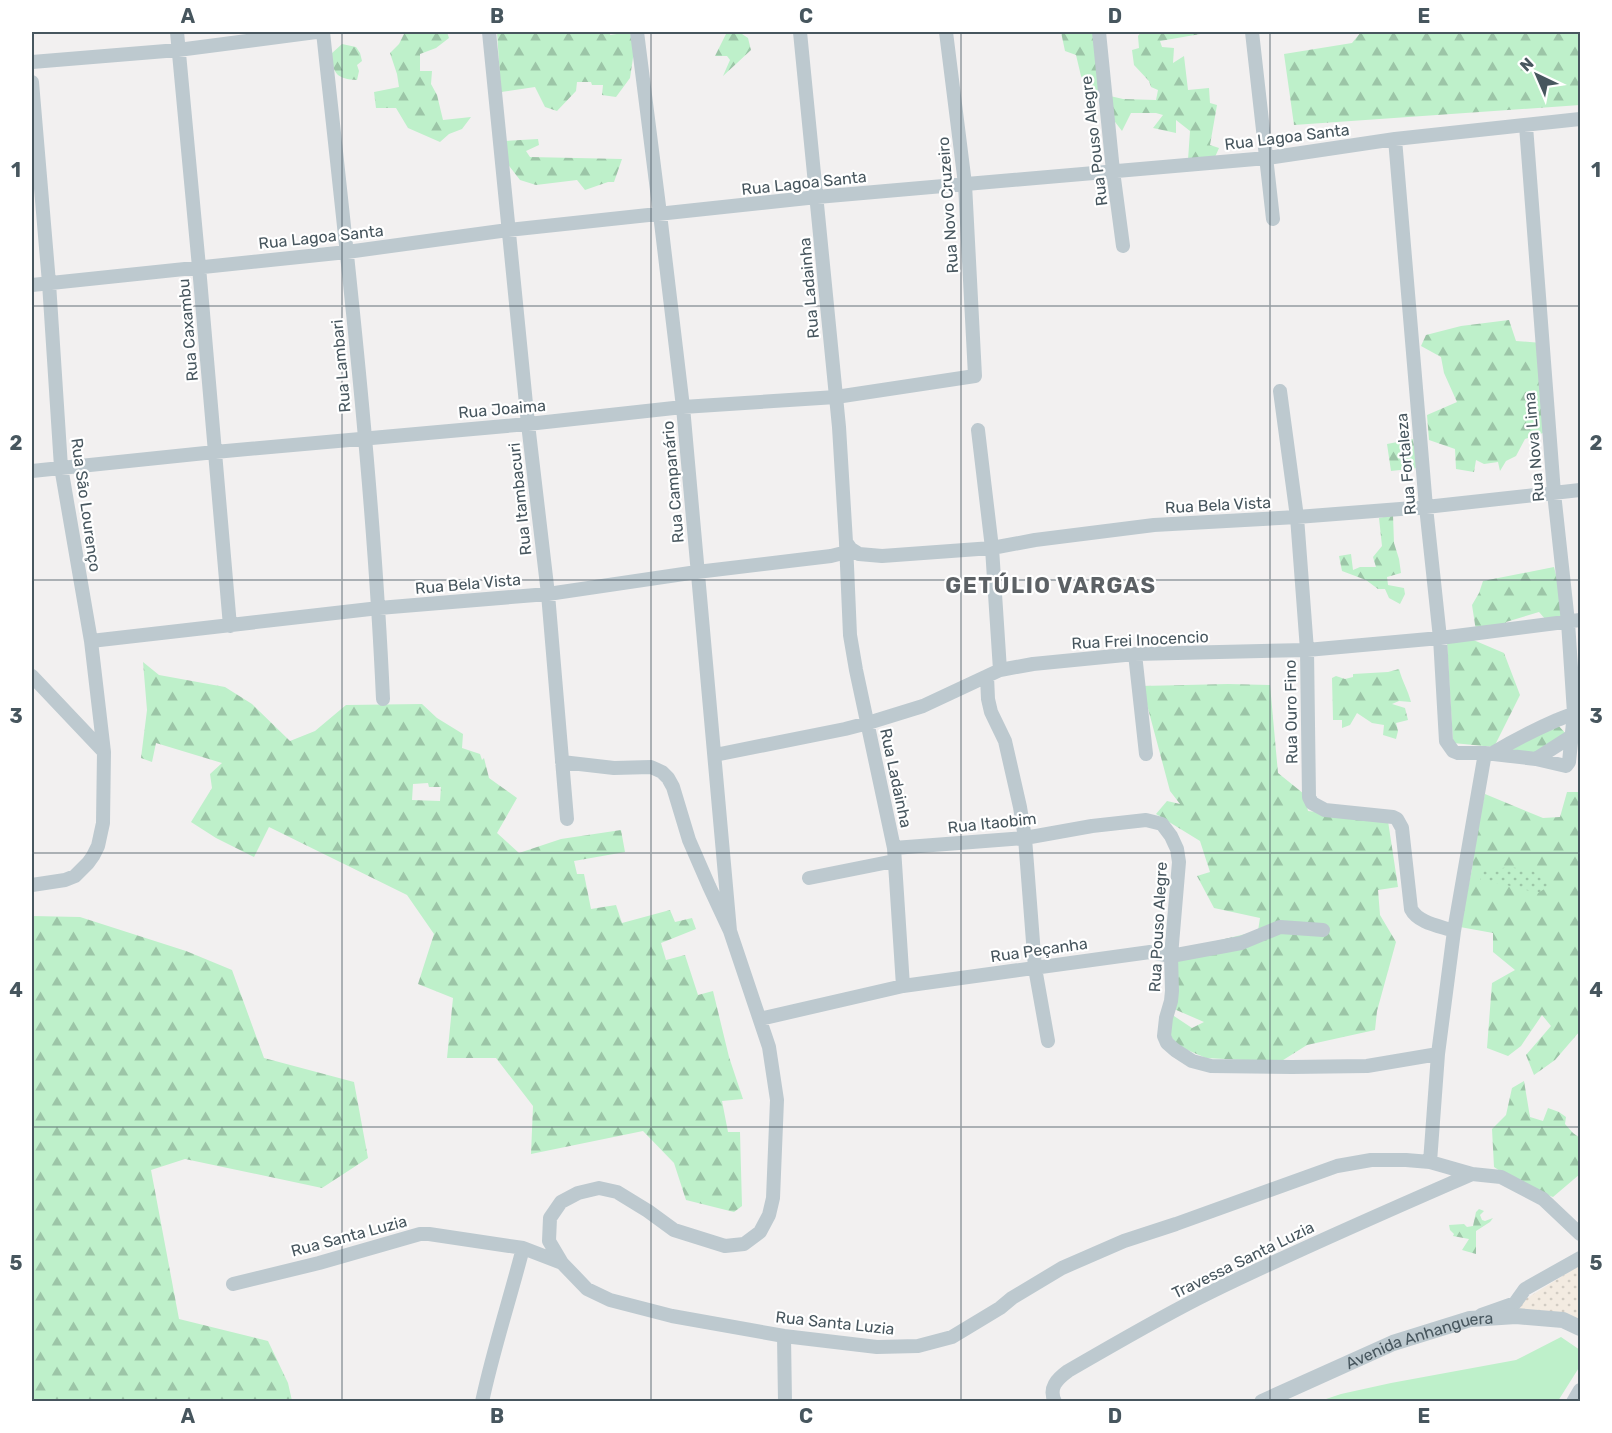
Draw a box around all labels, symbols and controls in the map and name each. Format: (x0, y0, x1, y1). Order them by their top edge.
text: A (181, 4, 196, 28)
text: B (490, 4, 504, 28)
text: C (799, 4, 813, 28)
text: D (1108, 4, 1122, 28)
text: E (1418, 4, 1430, 28)
north arrow (1507, 45, 1567, 105)
text: N (1516, 54, 1538, 75)
street label: Rua Pouso Alegre (1077, 75, 1111, 207)
street label: Rua Lagoa Santa (1223, 120, 1351, 154)
street label: Rua Novo Cruzeiro (934, 136, 962, 274)
text: 1 (11, 158, 21, 182)
text: 1 (1591, 158, 1601, 182)
street label: Rua Lagoa Santa (741, 167, 867, 199)
street label: Rua Lagoa Santa (258, 221, 384, 253)
street label: Rua Ladainha (795, 237, 823, 339)
street label: Rua Caxambu (174, 278, 202, 382)
street label: Rua Lambari (327, 319, 355, 413)
street label: Rua Nova Lima (1520, 391, 1548, 503)
street label: Rua Joaima (457, 396, 547, 422)
street label: Rua Fortaleza (1392, 412, 1420, 516)
street label: Rua Campanário (658, 420, 688, 544)
text: 2 (10, 431, 23, 455)
text: 2 (1590, 431, 1603, 455)
street label: Rua São Lourenço (67, 437, 105, 573)
street label: Rua Itambacuri (505, 442, 535, 556)
street label: Rua Bela Vista (1164, 493, 1272, 517)
street label: Rua Bela Vista (414, 570, 522, 598)
district label: GETÚLIO VARGAS (945, 572, 1157, 599)
street label: Rua Frei Inocencio (1071, 627, 1209, 653)
street label: Rua Ouro Fino (1281, 660, 1301, 764)
text: 3 (9, 704, 23, 728)
text: 3 (1589, 704, 1603, 728)
street label: Rua Ladainha (876, 727, 916, 829)
street label: Rua Itaobim (947, 809, 1037, 837)
street label: Rua Pouso Alegre (1145, 861, 1171, 993)
street label: Rua Peçanha (989, 934, 1089, 966)
text: 4 (9, 978, 23, 1002)
text: 4 (1589, 978, 1603, 1002)
street label: Rua Santa Luzia (289, 1211, 409, 1261)
street label: Travessa Santa Luzia (1169, 1217, 1317, 1303)
text: 5 (10, 1251, 23, 1275)
text: 5 (1590, 1251, 1603, 1275)
street label: Rua Santa Luzia (775, 1307, 895, 1339)
street label: Avenida Anhanguera (1342, 1308, 1494, 1373)
text: A (181, 1404, 196, 1428)
text: B (490, 1404, 504, 1428)
text: C (799, 1404, 813, 1428)
text: D (1108, 1404, 1122, 1428)
text: E (1418, 1404, 1430, 1428)

